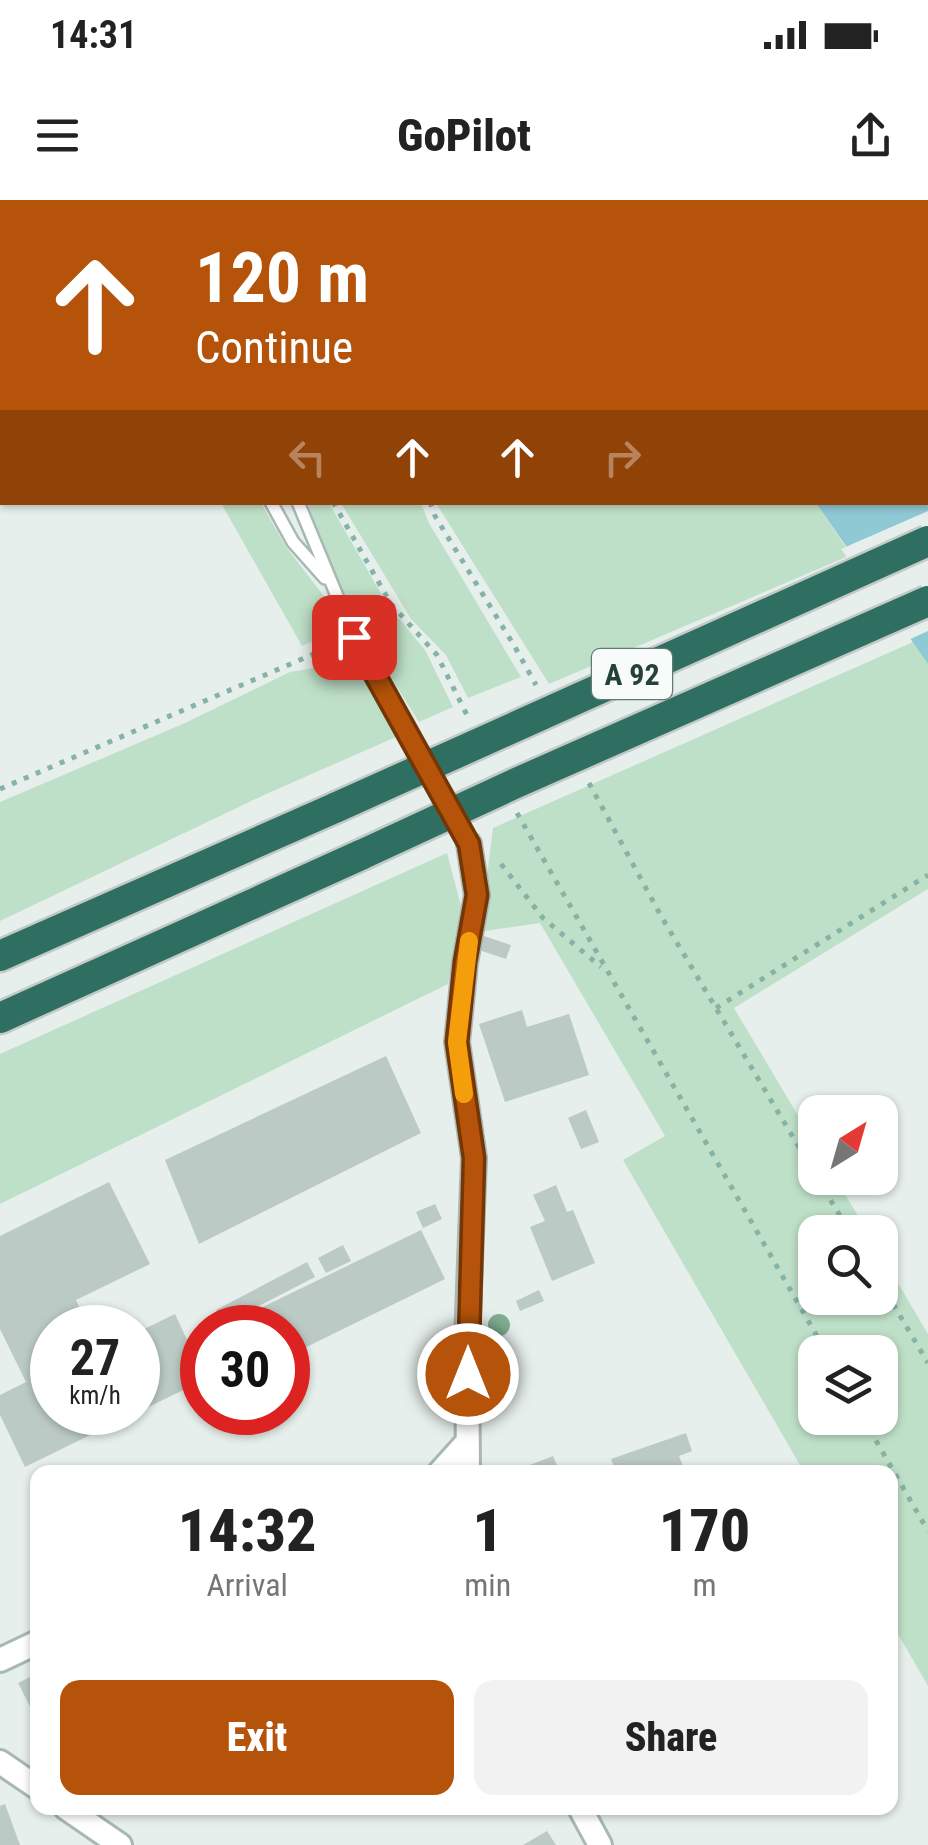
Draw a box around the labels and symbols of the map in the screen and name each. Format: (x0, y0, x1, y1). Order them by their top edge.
pin (312, 595, 397, 680)
road number: A 92 (592, 649, 672, 699)
north arrow (798, 1095, 898, 1195)
speed limit sign: 30 (180, 1305, 310, 1435)
position arrow (416, 1322, 520, 1426)

